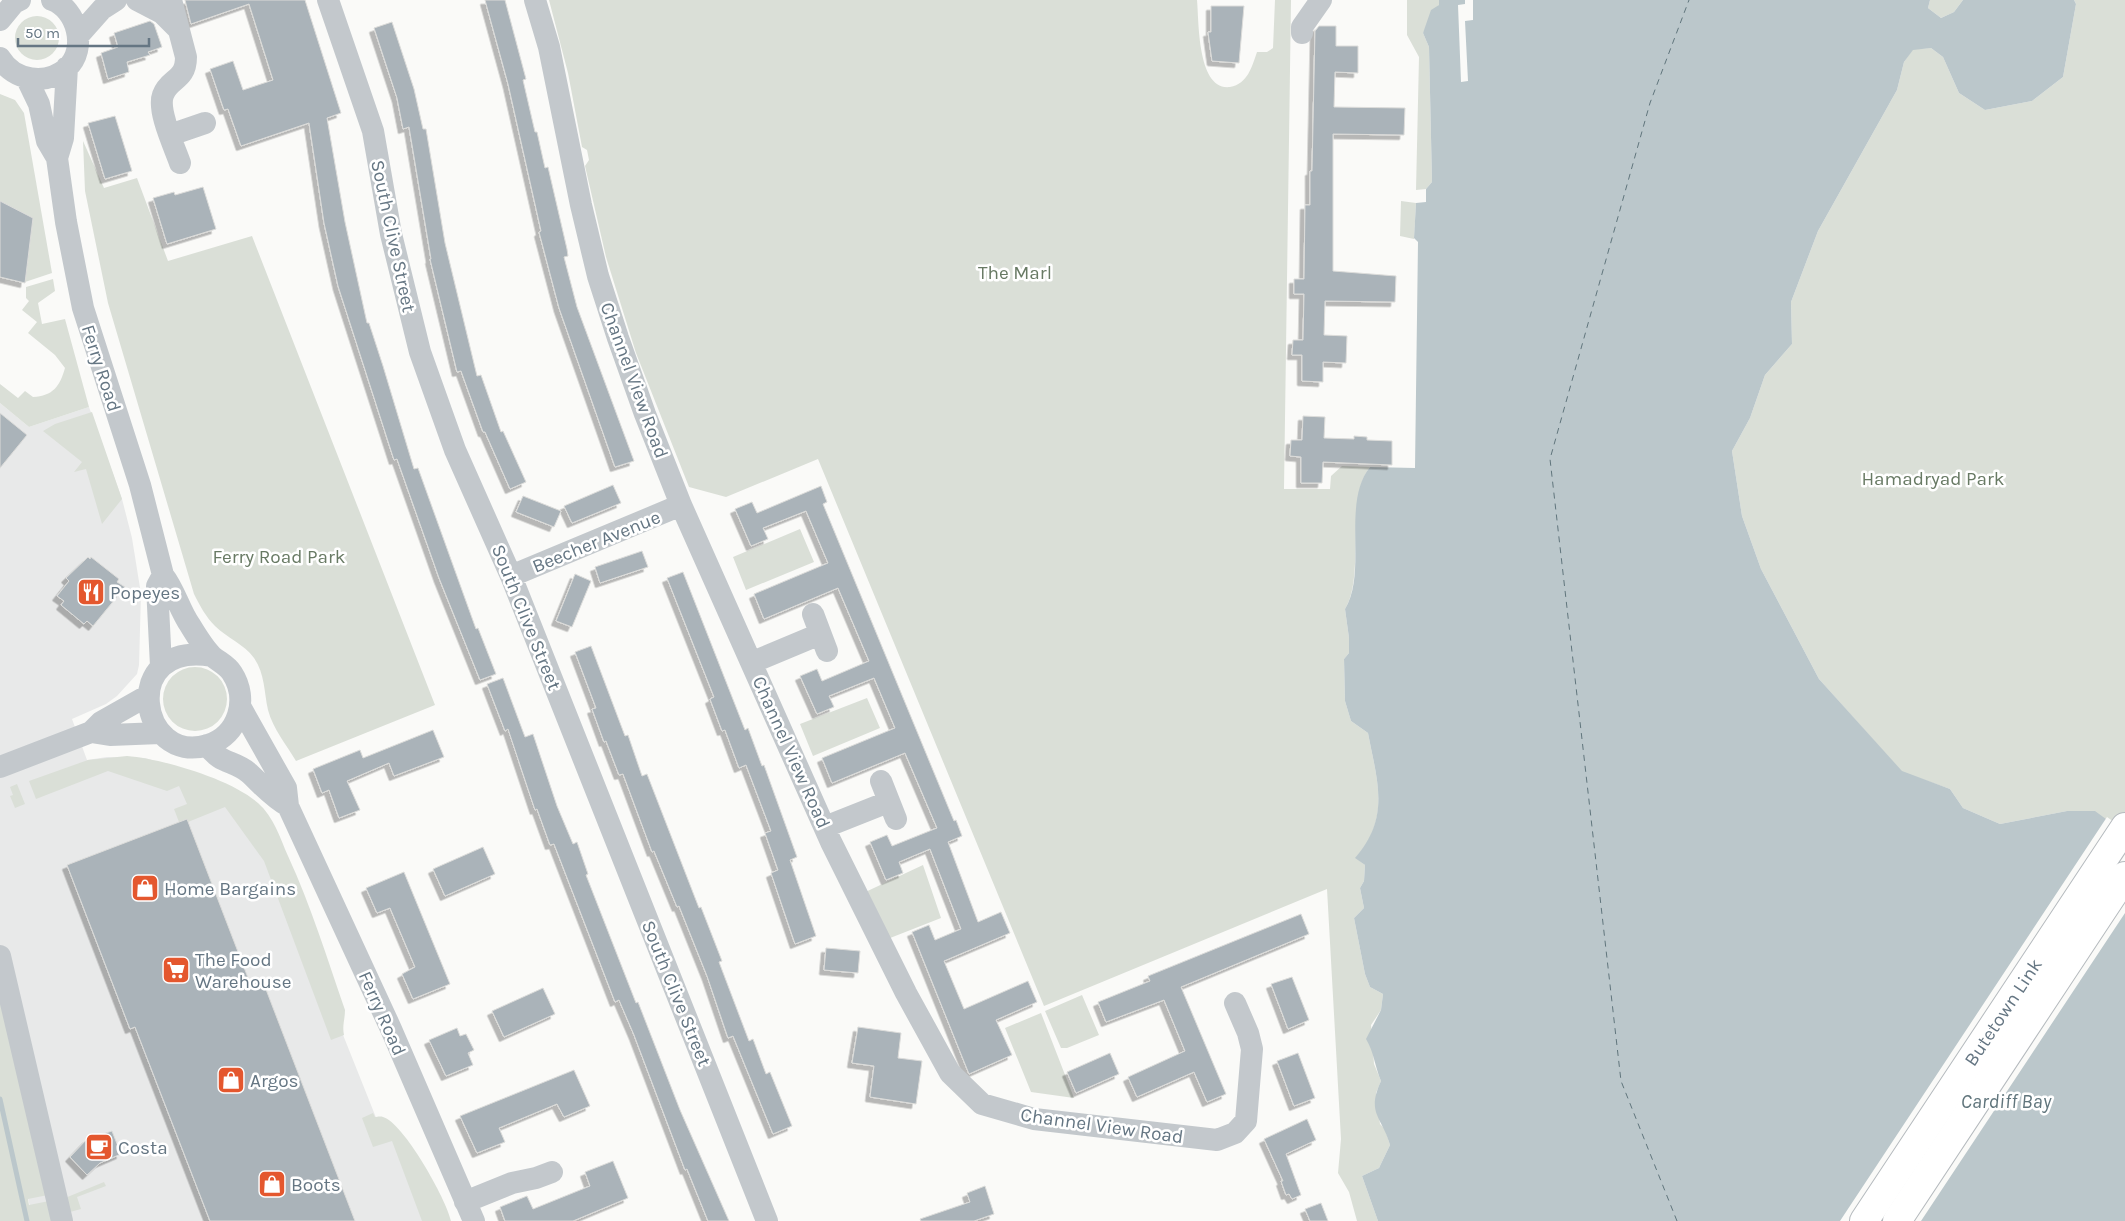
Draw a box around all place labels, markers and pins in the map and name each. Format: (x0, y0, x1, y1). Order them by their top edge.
restaurant icon: Popeyes (76, 577, 106, 607)
place label: Popeyes (110, 582, 180, 604)
shop icon: Home Bargains (130, 873, 160, 903)
place label: Home Bargains (164, 878, 296, 900)
place label: The Food Warehouse (195, 949, 292, 993)
supermarket icon: The Food Warehouse (161, 955, 191, 985)
shop icon: Argos (216, 1065, 246, 1095)
place label: Argos (250, 1070, 299, 1092)
cafe icon: Costa (84, 1132, 114, 1162)
place label: Costa (118, 1137, 168, 1159)
shop icon: Boots (257, 1169, 287, 1199)
place label: Boots (291, 1174, 341, 1196)

